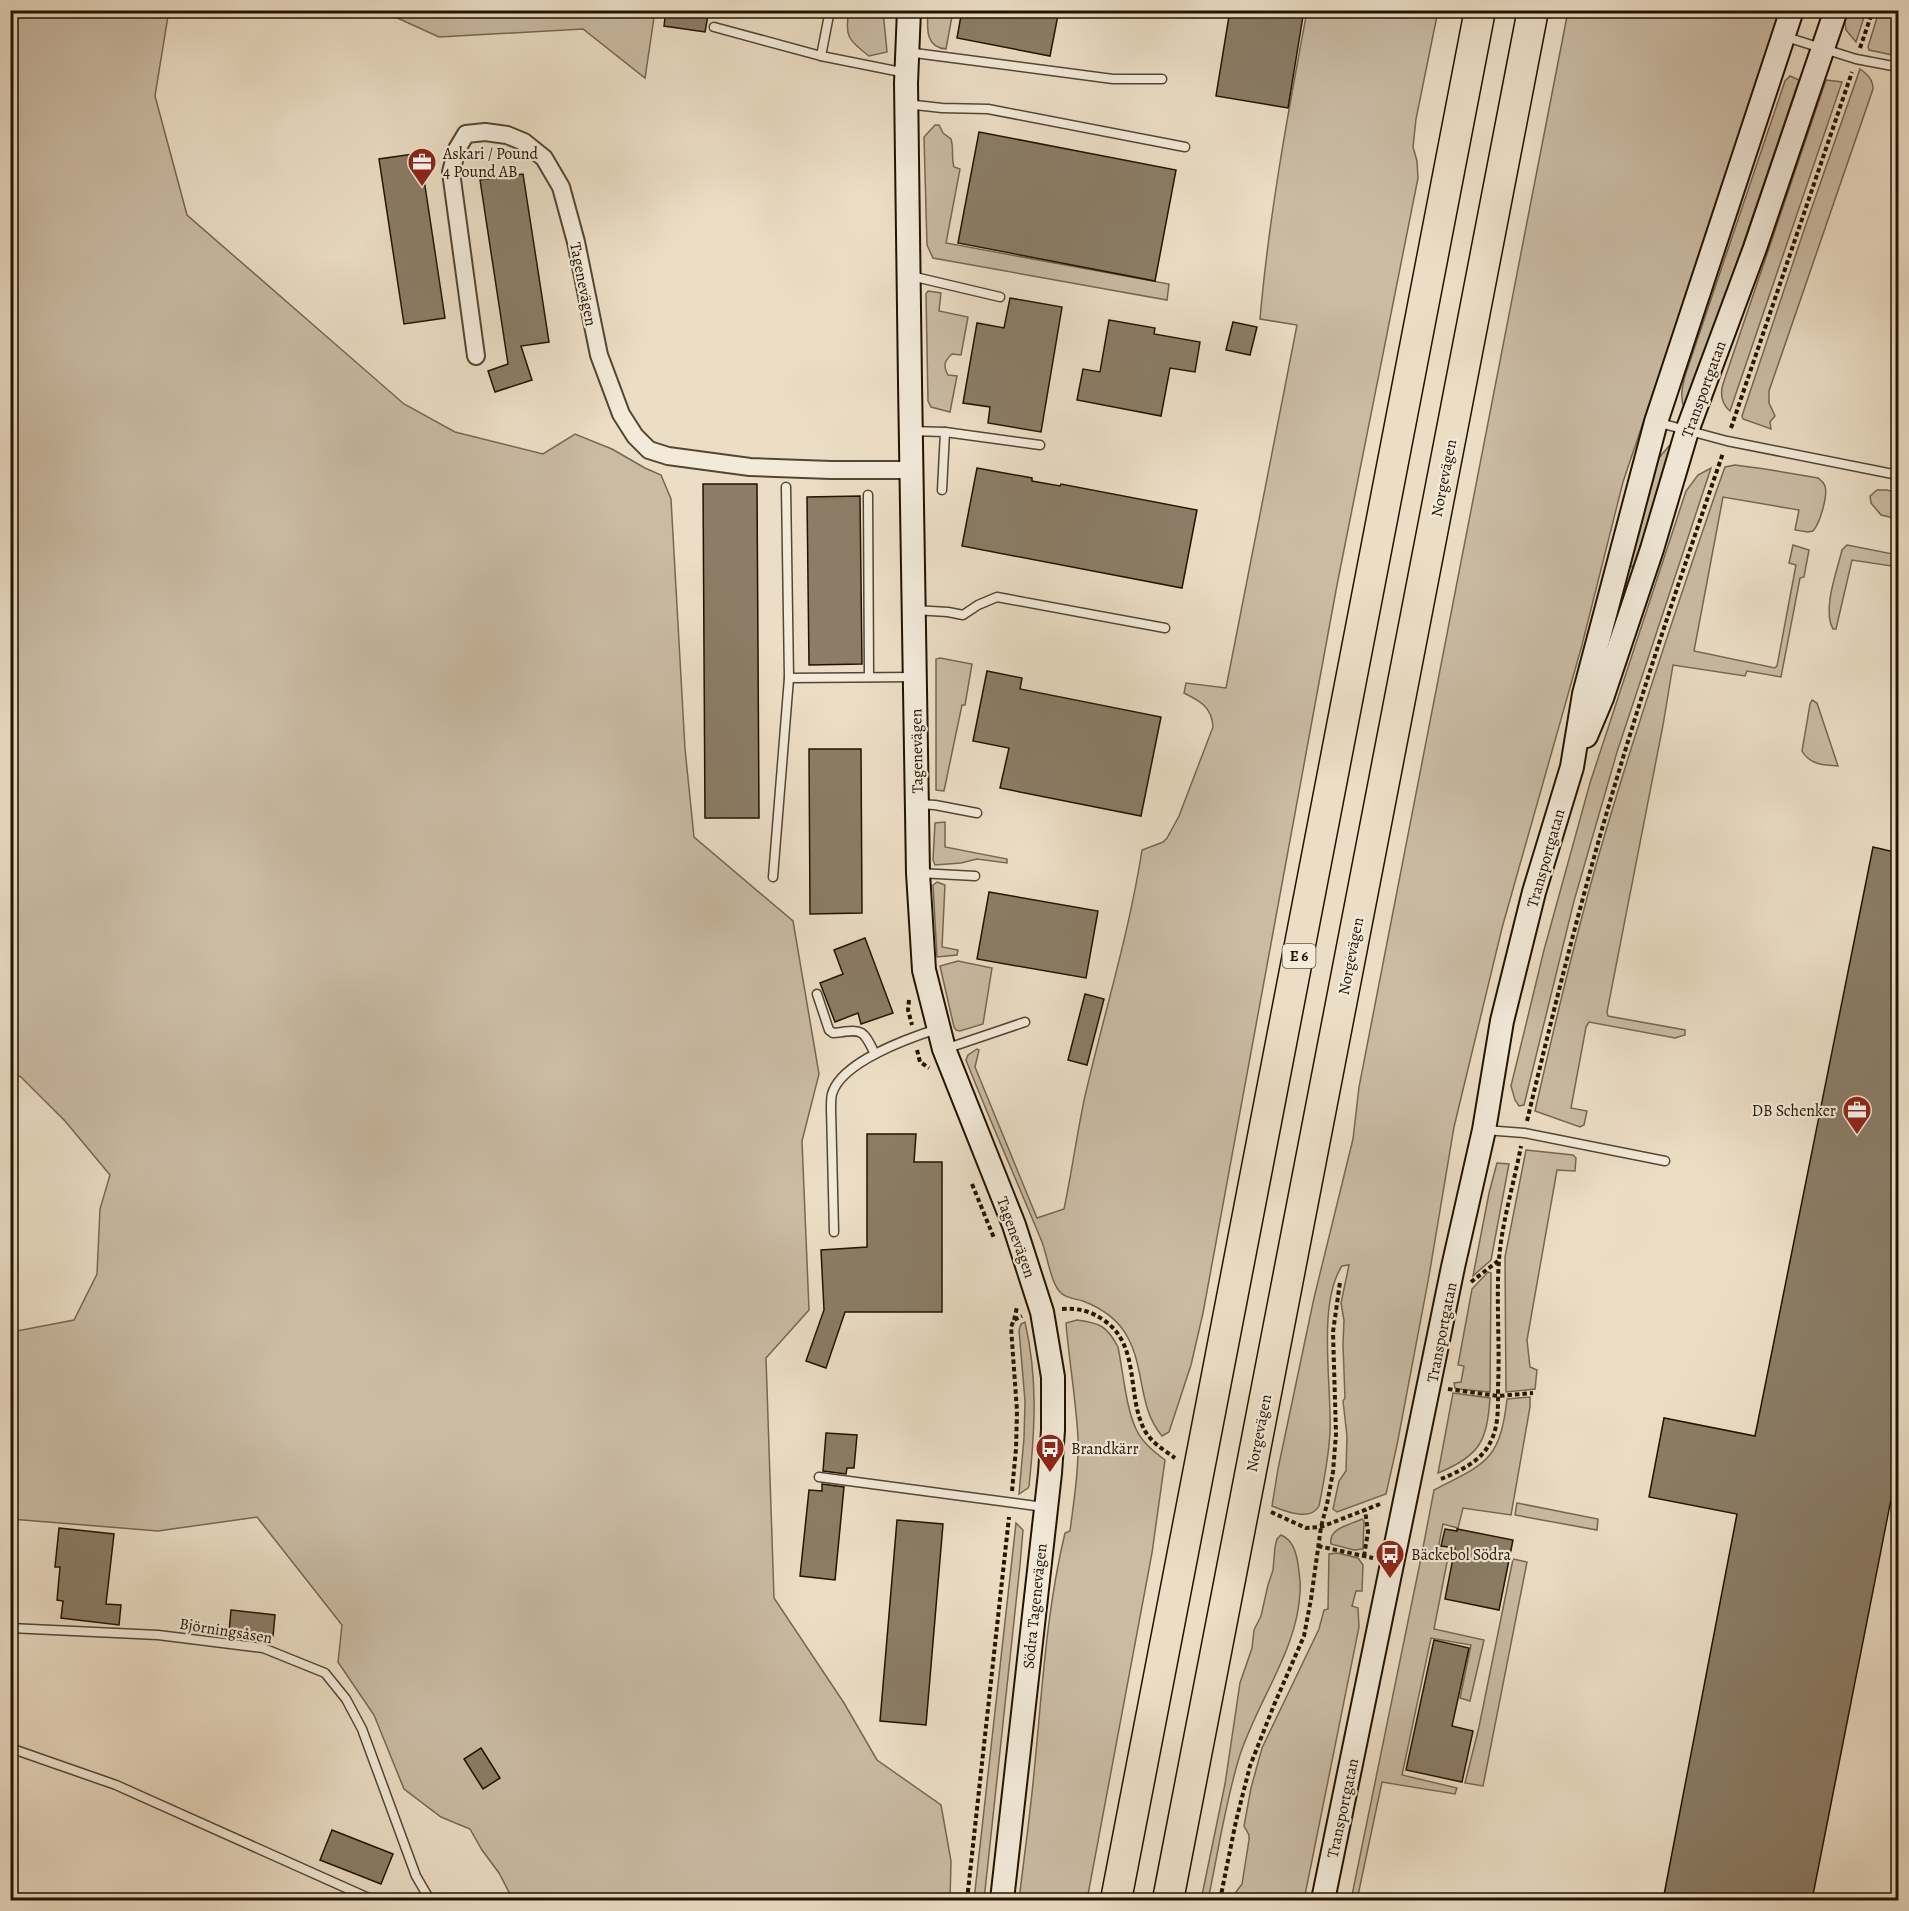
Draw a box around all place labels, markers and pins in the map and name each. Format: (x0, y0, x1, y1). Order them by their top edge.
place label: Askari / Pound 4 Pound AB (442, 143, 539, 183)
office icon: Askari / Pound 4 Pound AB (406, 146, 438, 188)
office icon: DB Schenker (1841, 1094, 1873, 1136)
place label: DB Schenker (1752, 1100, 1836, 1122)
bus stop icon: Brandkärr (1034, 1432, 1066, 1474)
place label: Brandkärr (1071, 1438, 1139, 1460)
bus stop icon: Bäckebol Södra (1374, 1538, 1406, 1580)
place label: Bäckebol Södra (1411, 1544, 1511, 1566)

